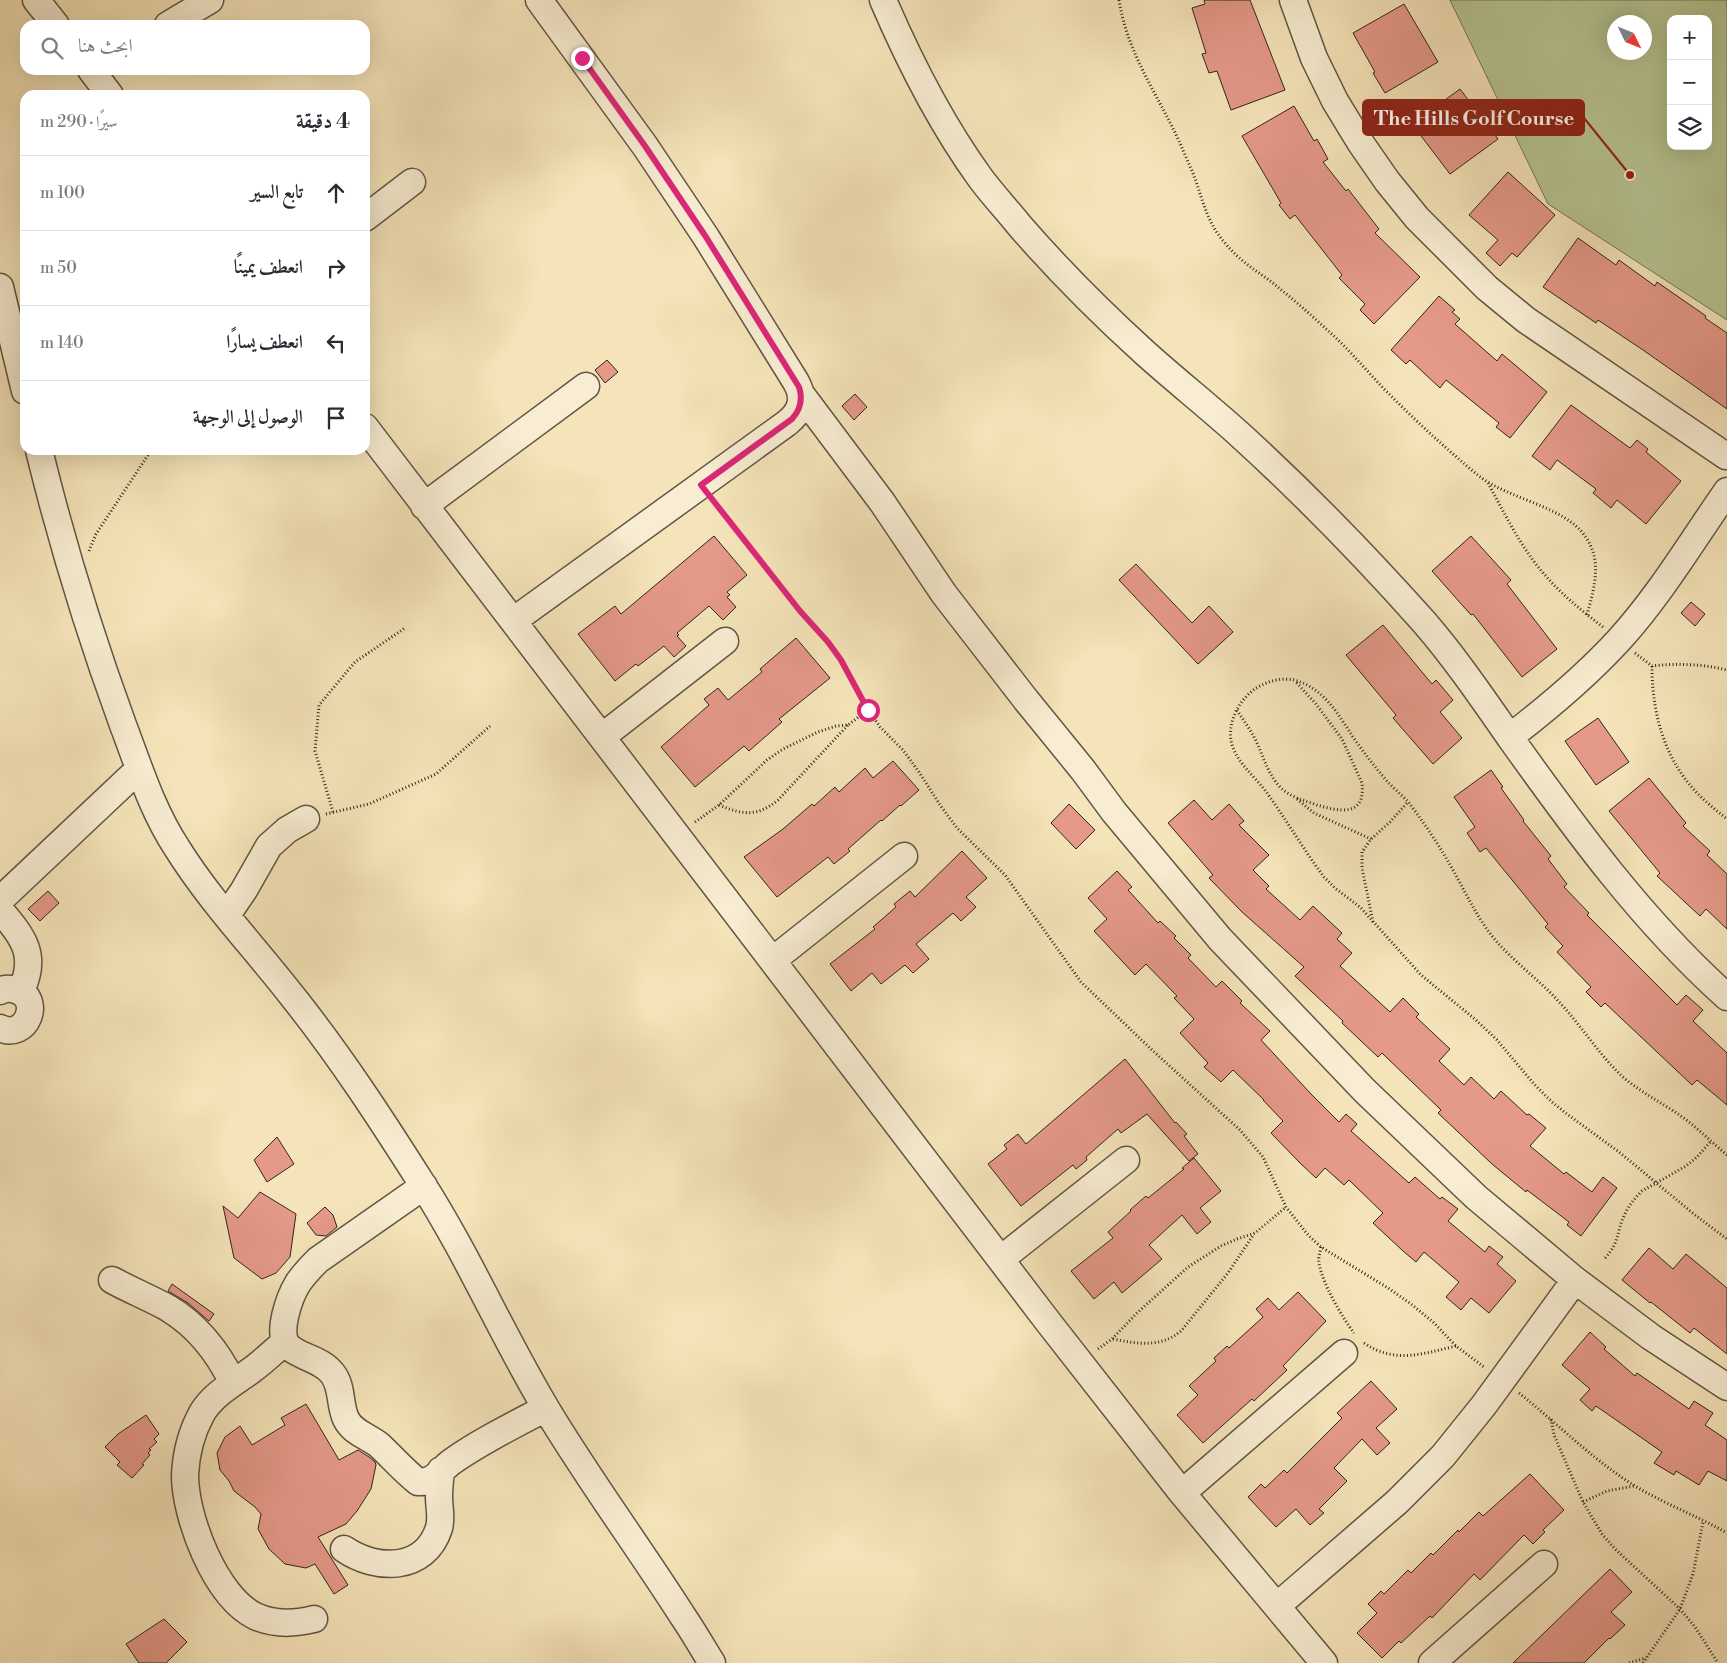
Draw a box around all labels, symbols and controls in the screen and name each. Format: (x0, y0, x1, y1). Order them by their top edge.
north arrow (1607, 15, 1652, 60)
map controls (1667, 15, 1712, 150)
button: + (1667, 15, 1712, 60)
search box (20, 20, 370, 75)
icon: search (38, 34, 66, 62)
text: ابحث هنا (78, 34, 133, 58)
route end (571, 47, 594, 70)
button: − (1667, 60, 1712, 105)
callout: The Hills Golf Course (1363, 100, 1584, 135)
button: layers (1667, 105, 1712, 150)
text: The Hills Golf Course (1374, 107, 1574, 132)
text: 4 دقيقة (296, 109, 350, 135)
text: سيرًا · 290 m (40, 112, 117, 132)
icon: ahead (322, 179, 350, 207)
text: تابع السير (250, 180, 303, 204)
text: 100 m (40, 183, 85, 203)
icon: right (322, 254, 350, 282)
text: انعطف يمينًا (234, 255, 303, 279)
text: 50 m (40, 258, 77, 278)
icon: left (322, 329, 350, 357)
text: انعطف يسارًا (226, 330, 303, 354)
text: 140 m (40, 333, 84, 353)
icon: arrive (322, 404, 350, 432)
text: الوصول إلى الوجهة (193, 405, 303, 429)
route start (857, 699, 880, 722)

